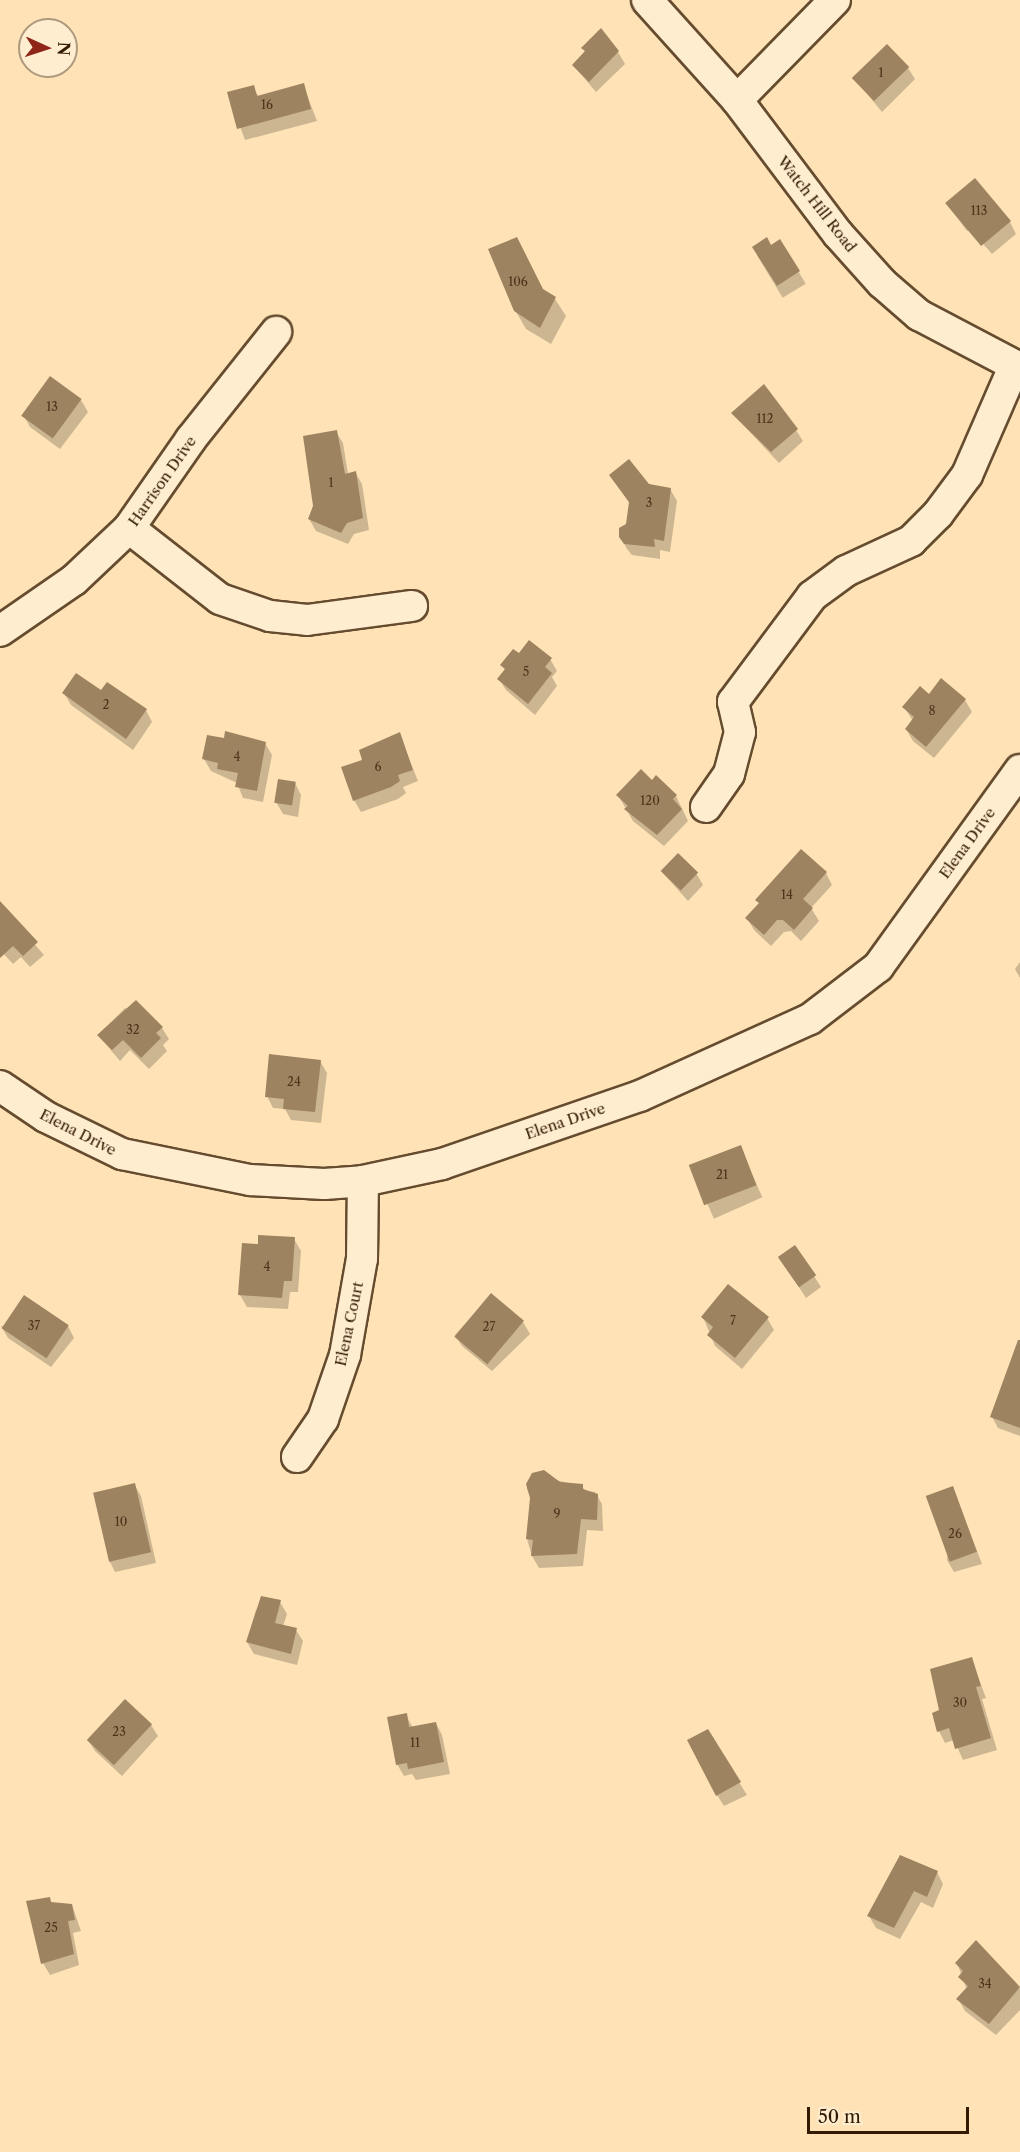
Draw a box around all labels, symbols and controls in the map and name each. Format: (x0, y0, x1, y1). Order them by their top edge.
north arrow (18, 18, 78, 78)
text: N (54, 41, 74, 56)
house number: 1 (878, 66, 884, 80)
house number: 16 (261, 98, 273, 112)
street label: Watch Hill Road (774, 152, 860, 256)
house number: 113 (971, 204, 987, 218)
house number: 106 (508, 275, 528, 289)
house number: 13 (46, 400, 58, 414)
house number: 112 (757, 412, 773, 426)
street label: Harrison Drive (124, 432, 200, 530)
house number: 1 (328, 476, 334, 490)
house number: 3 (646, 496, 652, 510)
house number: 5 (523, 665, 529, 679)
house number: 2 (103, 698, 109, 712)
house number: 8 (928, 704, 936, 718)
house number: 4 (234, 750, 240, 764)
house number: 6 (374, 760, 382, 774)
house number: 120 (640, 794, 660, 808)
street label: Elena Drive (935, 804, 999, 882)
house number: 14 (781, 888, 793, 902)
house number: 32 (126, 1023, 140, 1037)
house number: 24 (287, 1075, 301, 1089)
street label: Elena Drive (523, 1099, 607, 1143)
street label: Elena Drive (37, 1105, 119, 1159)
house number: 21 (716, 1168, 728, 1182)
house number: 4 (264, 1260, 270, 1274)
street label: Elena Court (331, 1280, 367, 1368)
house number: 7 (730, 1314, 736, 1328)
house number: 37 (28, 1319, 40, 1333)
house number: 27 (483, 1320, 495, 1334)
house number: 9 (553, 1507, 561, 1521)
house number: 10 (115, 1515, 127, 1529)
house number: 26 (948, 1527, 962, 1541)
house number: 30 (953, 1696, 967, 1710)
house number: 23 (112, 1725, 126, 1739)
house number: 11 (410, 1736, 420, 1750)
house number: 25 (44, 1921, 58, 1935)
house number: 34 (978, 1977, 992, 1991)
scale bar (810, 2095, 972, 2133)
text: 50 m (818, 2106, 861, 2128)

